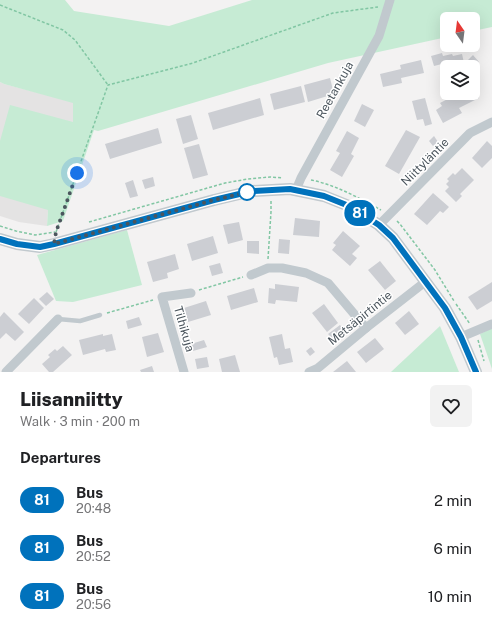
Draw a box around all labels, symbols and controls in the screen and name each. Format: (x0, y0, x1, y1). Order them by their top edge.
north arrow (440, 12, 480, 52)
map controls (440, 12, 480, 100)
street label: Reetankuja (314, 59, 356, 121)
button: layers (440, 60, 480, 100)
street label: Niittyläntie (398, 135, 452, 189)
your location (67, 163, 87, 183)
unlabelled marker (238, 183, 256, 201)
line badge: 81 (342, 200, 378, 226)
text: 81 (352, 205, 368, 221)
street label: Metsäpirtintie (325, 288, 395, 348)
street label: Tilhikuja (171, 304, 197, 354)
button: heart (430, 385, 472, 427)
text: Liisanniitty (20, 388, 123, 410)
text: Walk · 3 min · 200 m (20, 414, 140, 429)
text: Departures (20, 449, 101, 466)
text: Bus (76, 484, 103, 501)
text: 81 (34, 492, 50, 508)
text: 2 min (434, 492, 472, 509)
text: 20:48 (76, 501, 111, 516)
text: Bus (76, 532, 103, 549)
text: 81 (34, 540, 50, 556)
text: 6 min (434, 540, 472, 557)
text: 20:52 (76, 549, 111, 564)
text: Bus (76, 580, 103, 597)
text: 81 (34, 588, 50, 604)
text: 10 min (428, 588, 472, 605)
text: 20:56 (76, 597, 111, 612)

